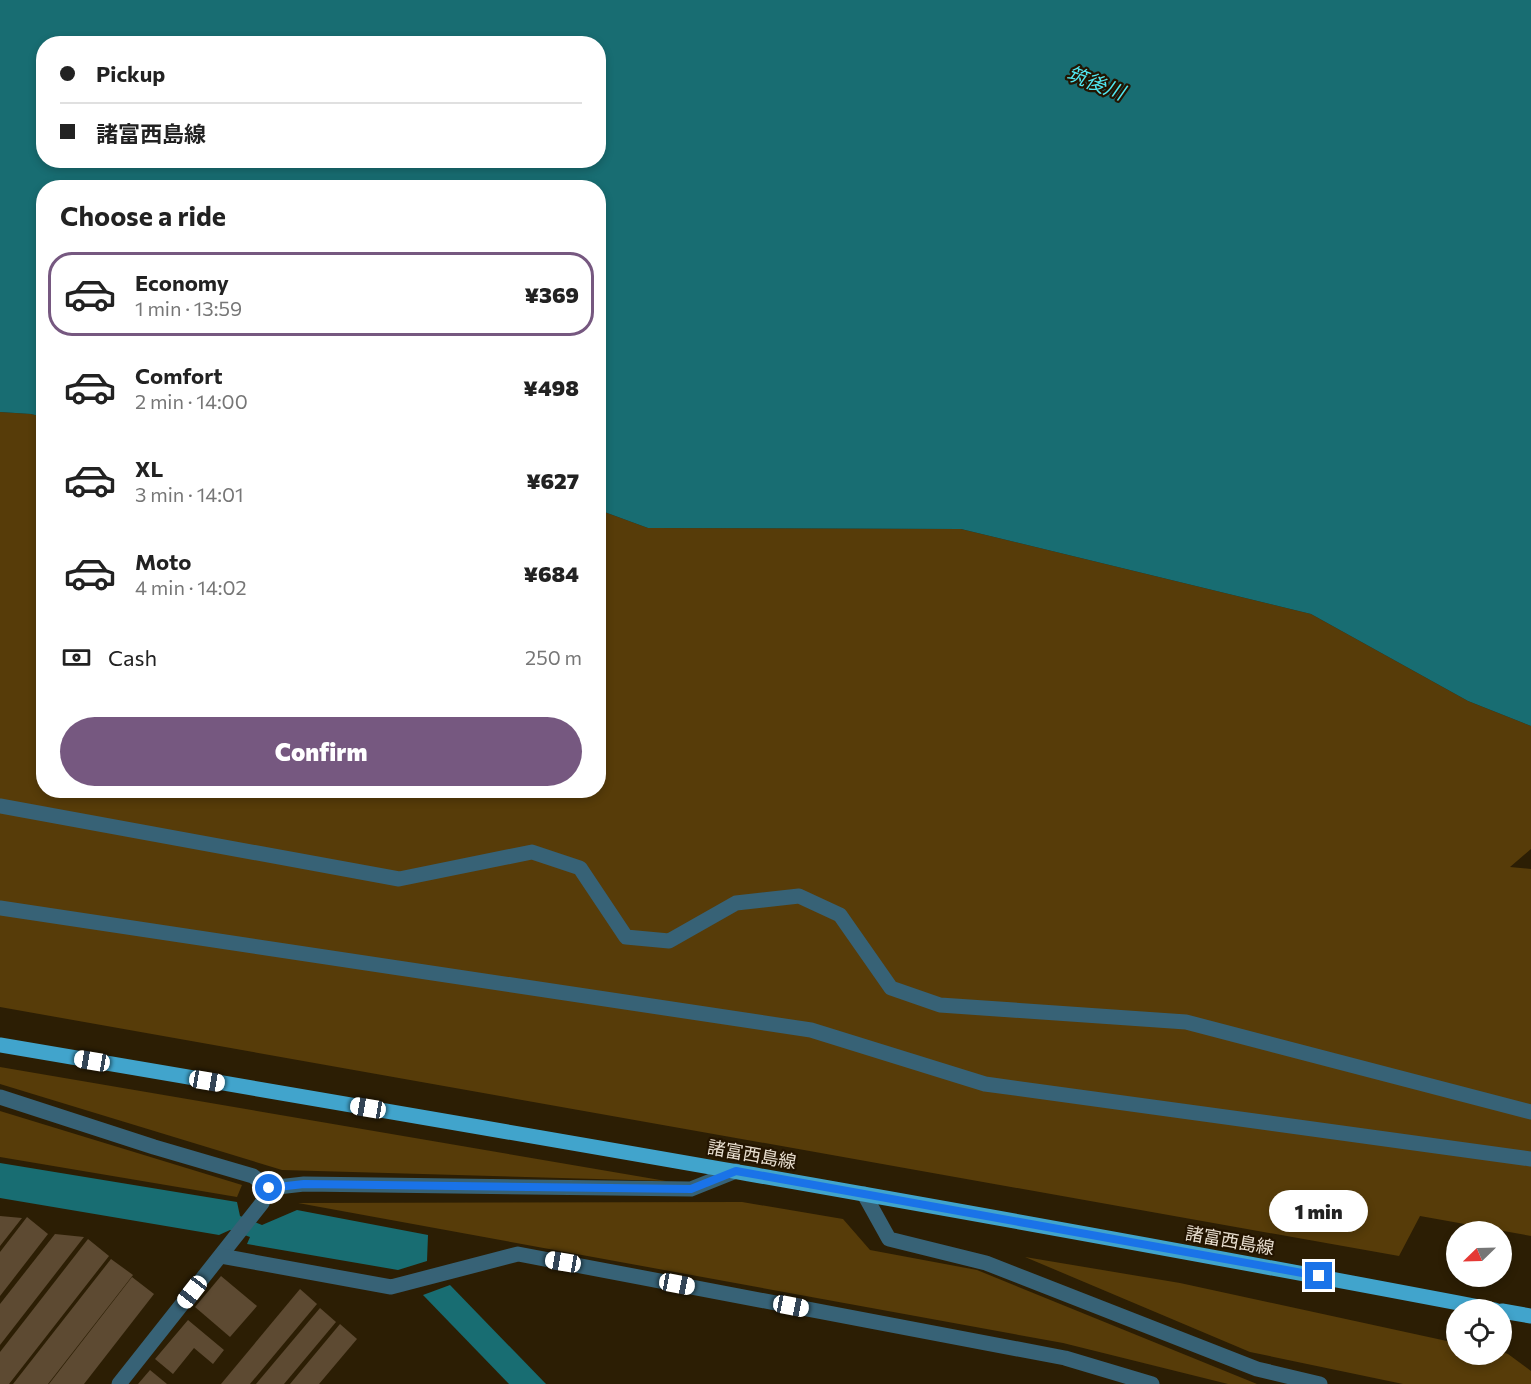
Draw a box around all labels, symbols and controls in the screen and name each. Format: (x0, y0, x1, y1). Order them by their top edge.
text: Pickup (96, 60, 165, 87)
water label: 筑後川 (1064, 60, 1130, 105)
text: 諸富西島線 (96, 120, 206, 147)
text: Choose a ride (60, 199, 226, 232)
icon: car (63, 267, 117, 321)
text: Economy (135, 269, 229, 296)
text: ¥369 (525, 281, 579, 308)
text: 1 min · 13:59 (135, 296, 242, 320)
icon: car (63, 360, 117, 414)
text: Comfort (135, 362, 223, 389)
text: ¥498 (523, 374, 579, 401)
text: 2 min · 14:00 (135, 389, 248, 413)
icon: car (63, 453, 117, 507)
text: XL (135, 455, 163, 482)
text: ¥627 (526, 467, 579, 494)
text: 3 min · 14:01 (135, 482, 244, 506)
icon: car (63, 546, 117, 600)
text: Moto (135, 548, 191, 575)
text: ¥684 (523, 560, 579, 587)
text: 4 min · 14:02 (135, 575, 247, 599)
icon: cash (60, 641, 93, 674)
text: Cash (108, 644, 157, 671)
text: 250 m (525, 645, 582, 669)
button: Confirm (60, 717, 582, 786)
car (73, 1049, 111, 1073)
car (188, 1069, 226, 1093)
car (349, 1096, 387, 1120)
street label: 諸富西島線 (706, 1135, 798, 1173)
route start (255, 1174, 282, 1201)
callout: 1 min (1270, 1189, 1368, 1231)
text: 1 min (1294, 1199, 1343, 1223)
street label: 諸富西島線 (1184, 1221, 1276, 1259)
north arrow (1446, 1221, 1512, 1287)
map controls (1446, 1221, 1512, 1365)
car (544, 1250, 582, 1274)
route end (1305, 1262, 1332, 1289)
car (174, 1272, 210, 1312)
car (658, 1272, 696, 1296)
car (772, 1294, 810, 1318)
button: locate (1446, 1299, 1512, 1365)

